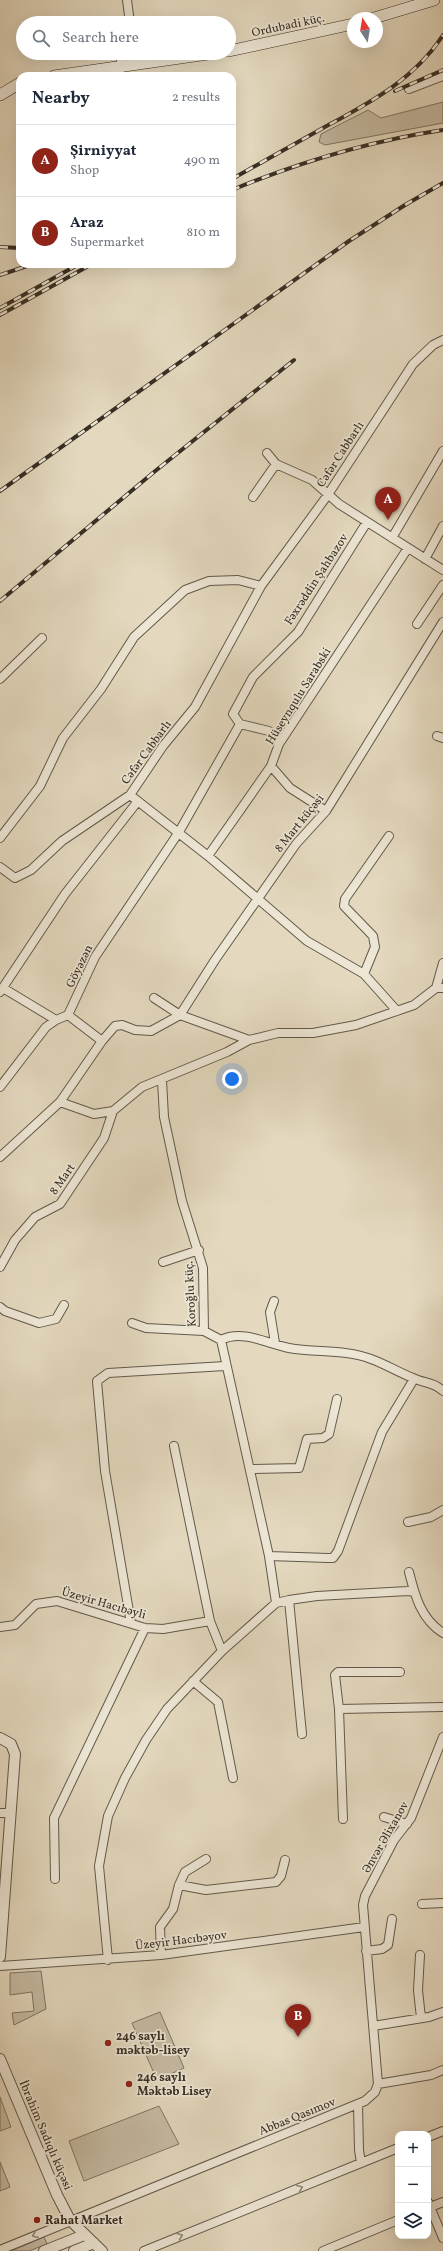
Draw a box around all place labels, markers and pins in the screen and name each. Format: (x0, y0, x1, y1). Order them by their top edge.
pin: A (375, 487, 401, 520)
pin: B (285, 2004, 311, 2037)
place label: 246 saylı məktəb-lisey (116, 2029, 190, 2059)
marker: 246 saylı məktəb-lisey (103, 2038, 113, 2048)
place label: 246 saylı Məktəb Lisey (137, 2070, 212, 2100)
marker: 246 saylı Məktəb Lisey (124, 2079, 134, 2089)
place label: Rahat Market (45, 2213, 123, 2229)
marker: Rahat Market (32, 2215, 42, 2225)

